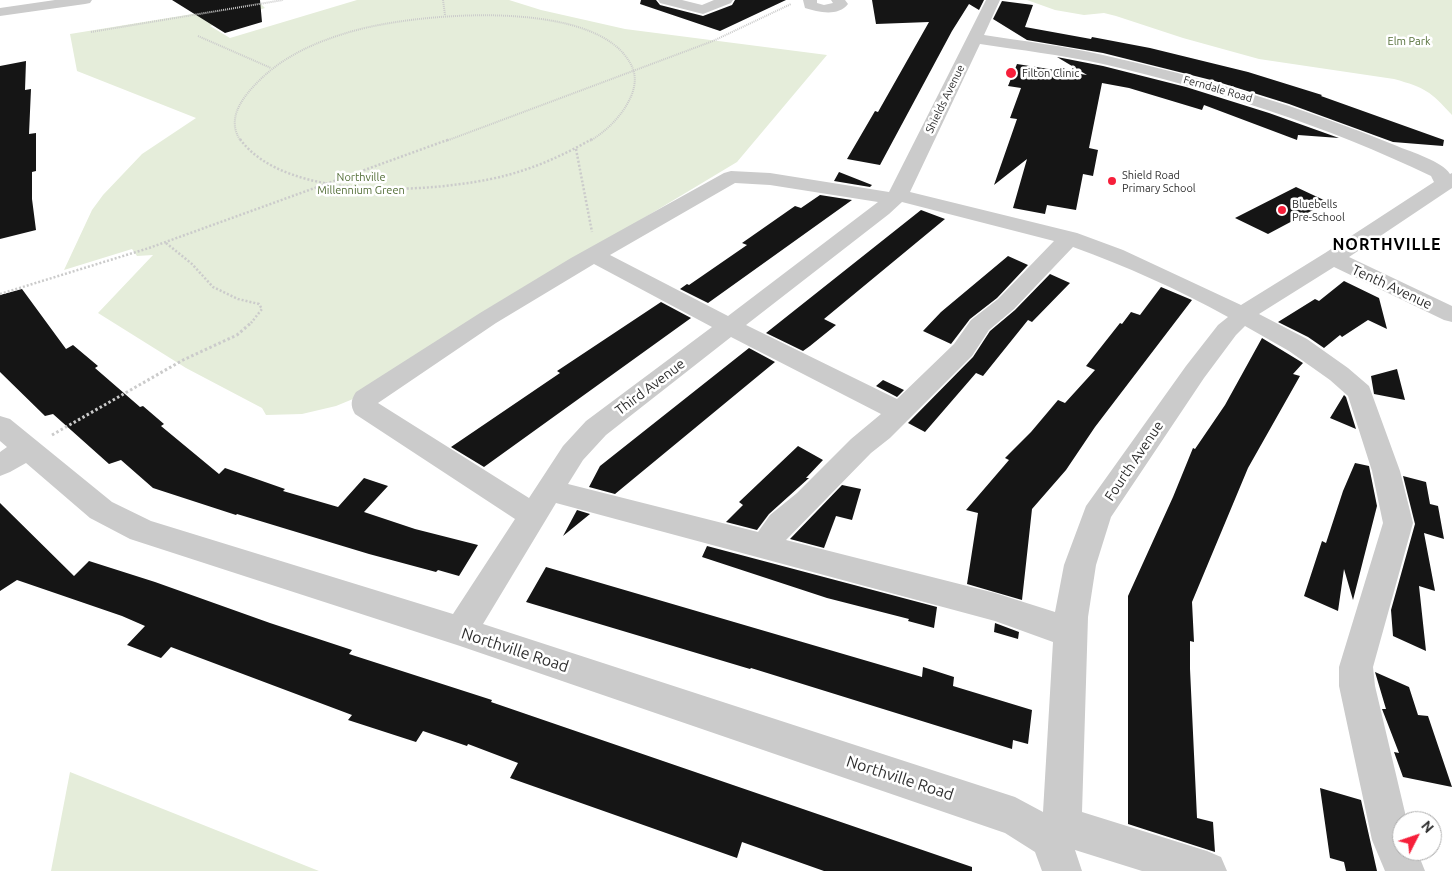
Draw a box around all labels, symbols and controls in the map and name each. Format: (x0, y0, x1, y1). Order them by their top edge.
park label: Elm Park (1388, 34, 1430, 48)
street label: Shields Avenue (923, 63, 967, 135)
marker: Filton Clinic (1004, 66, 1018, 80)
place label: Filton Clinic (1022, 66, 1079, 80)
street label: Ferndale Road (1182, 73, 1254, 105)
place label: Shield Road Primary School (1122, 168, 1196, 194)
park label: Northville Millennium Green (317, 170, 405, 196)
marker: Shield Road Primary School (1106, 175, 1118, 187)
place label: Bluebells Pre-School (1292, 197, 1345, 223)
marker: Bluebells Pre-School (1276, 204, 1288, 216)
district label: NORTHVILLE (1331, 235, 1443, 255)
street label: Tenth Avenue (1349, 261, 1435, 313)
street label: Third Avenue (612, 355, 688, 419)
street label: Fourth Avenue (1101, 418, 1167, 504)
street label: Northville Road (459, 624, 571, 676)
street label: Northville Road (844, 752, 956, 804)
north arrow (1392, 811, 1442, 861)
text: N (1418, 818, 1437, 836)

